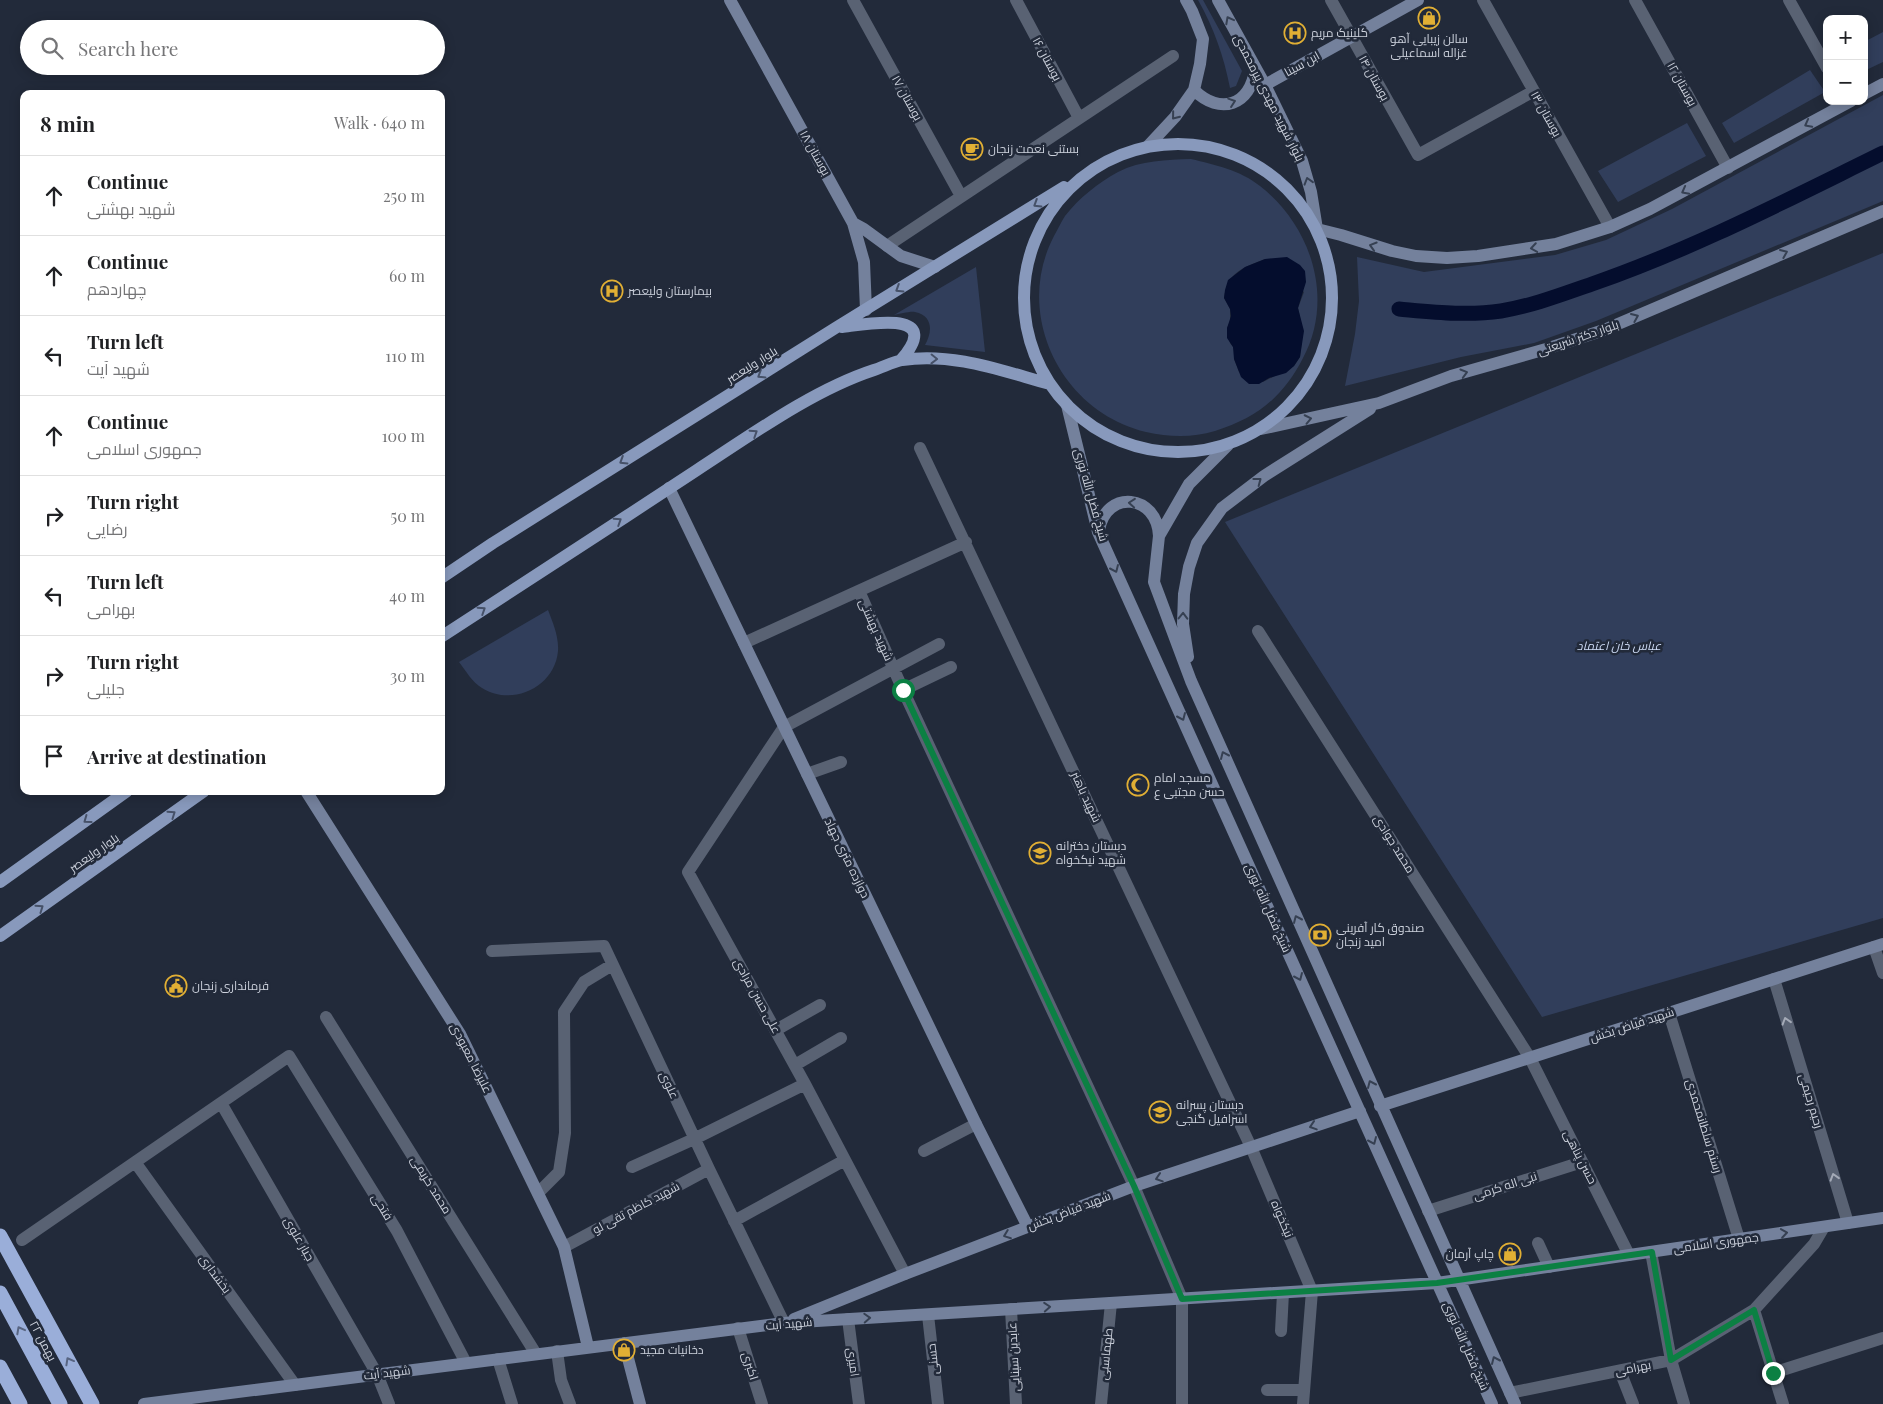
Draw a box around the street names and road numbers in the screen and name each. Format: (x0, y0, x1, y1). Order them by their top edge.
street label: بلوار شهید مهدی پیرمحمدی (1229, 31, 1309, 165)
street label: بوستان ۱۶ (1030, 34, 1066, 83)
street label: ابن سینا (1281, 47, 1322, 79)
street label: بوستان ۱۴ (1356, 52, 1394, 103)
street label: بوستان ۱۲ (1664, 59, 1702, 108)
street label: بوستان ۱۷ (889, 72, 927, 123)
street label: بوستان ۱۳ (1528, 88, 1566, 139)
street label: بوستان ۱۸ (797, 127, 835, 178)
street label: بلوار دکتر شریعتی (1535, 316, 1620, 358)
street label: بلوار ولیعصر (722, 342, 780, 387)
street label: شیخ فضل الله نوری (1070, 446, 1113, 543)
street label: شهید بهشتی (856, 596, 898, 663)
street label: شهید باهنر (1068, 768, 1106, 825)
street label: محمد جوادی (1371, 811, 1419, 876)
street label: دوازده متری جهاد (822, 815, 874, 900)
street label: بلوار ولیعصر (64, 829, 122, 876)
street label: شیخ فضل الله نوری (1241, 861, 1296, 955)
street label: علی حسن مرادی (731, 955, 785, 1036)
street label: شهید فیاض بخش (1587, 1003, 1676, 1045)
street label: علیرضا معبودی (447, 1020, 496, 1095)
street label: علوی (657, 1068, 683, 1101)
street label: رحیم رحیمی (1795, 1071, 1828, 1130)
street label: رستم سلطانمحمدی (1682, 1077, 1727, 1175)
street label: حسن پناهی (1559, 1127, 1601, 1187)
street label: محمد کریمی (408, 1152, 456, 1216)
street label: نبی اله کرمی (1471, 1167, 1539, 1203)
street label: شهید کاظم تقی لو (589, 1177, 682, 1238)
street label: شهید فیاض بخش (1025, 1187, 1113, 1233)
street label: فتحی (368, 1190, 397, 1223)
street label: نیکخواه (1268, 1198, 1298, 1240)
street label: جبار علوی (281, 1214, 319, 1263)
street label: جمهوری اسلامی (1672, 1228, 1760, 1256)
street label: بخشداری (196, 1251, 235, 1296)
street label: شیخ فضل الله نوری (1439, 1299, 1494, 1393)
street label: شهید آیت (765, 1313, 813, 1333)
street label: ۲۲ بهمن (27, 1318, 61, 1363)
street label: عابدین سینایی (1003, 1322, 1023, 1392)
street label: طهماسبی (1094, 1327, 1116, 1381)
street label: حسنی (922, 1343, 942, 1375)
street label: امیری (844, 1346, 864, 1377)
street label: اکبری (739, 1350, 763, 1382)
street label: بهرامی (1613, 1356, 1652, 1378)
street label: شهید آیت (363, 1361, 411, 1383)

